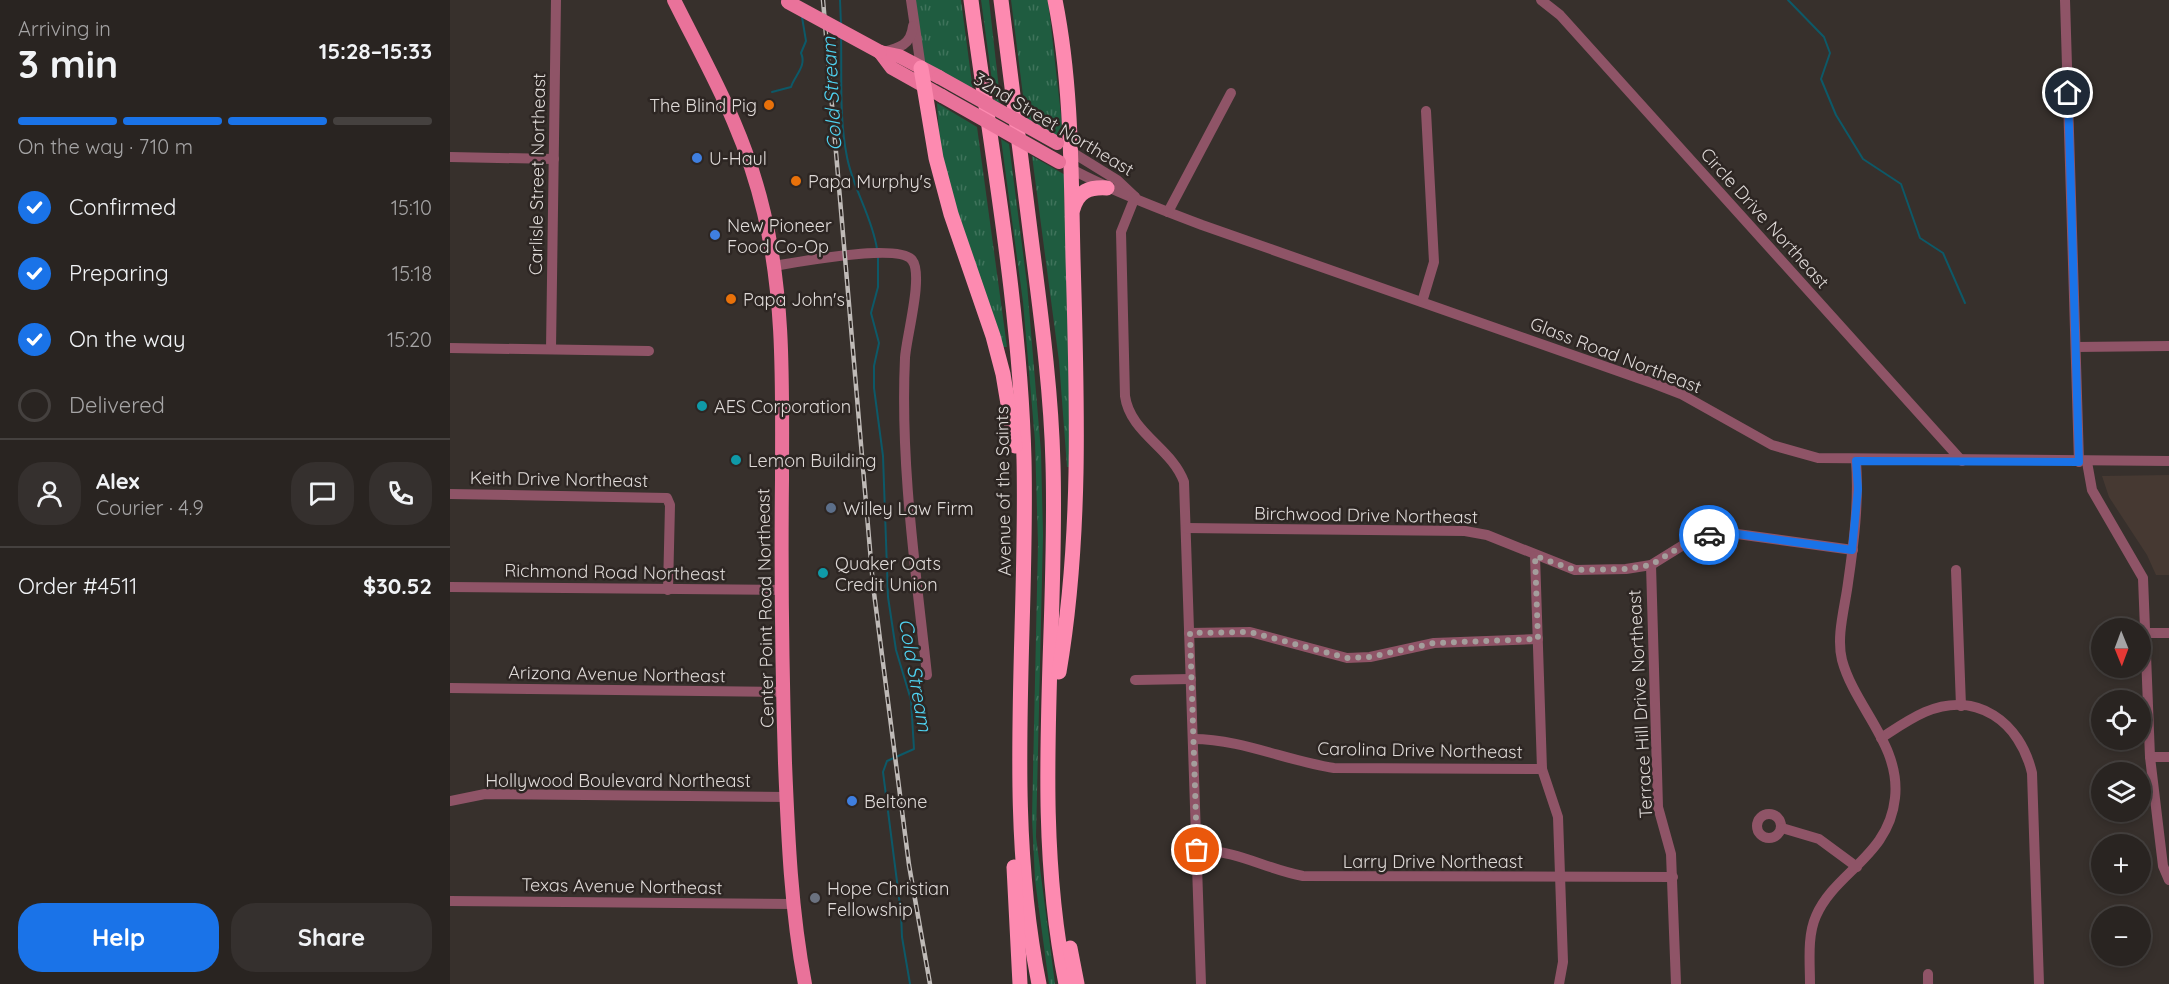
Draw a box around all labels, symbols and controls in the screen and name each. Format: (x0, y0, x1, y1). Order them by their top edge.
text: Arriving in (18, 16, 111, 41)
water label: Cold Stream (815, 36, 846, 152)
text: 15:28–15:33 (319, 37, 432, 65)
text: 3 min (18, 39, 118, 88)
street label: 32nd Street Northeast (970, 67, 1138, 181)
pin (2042, 67, 2093, 118)
street label: Carlisle Street Northeast (524, 73, 550, 275)
icon: home (2051, 76, 2084, 109)
place label: The Blind Pig (649, 94, 757, 117)
marker: The Blind Pig (762, 98, 776, 112)
text: On the way · 710 m (18, 134, 193, 159)
street label: Circle Drive Northeast (1696, 143, 1834, 293)
place label: U-Haul (709, 147, 767, 170)
marker: U-Haul (690, 151, 704, 165)
place label: Papa Murphy's (808, 170, 932, 193)
marker: Papa Murphy's (789, 174, 803, 188)
icon: check (18, 191, 51, 224)
text: Confirmed (69, 193, 176, 221)
text: 15:10 (391, 195, 432, 220)
place label: New Pioneer Food Co-Op (727, 214, 832, 258)
marker: New Pioneer Food Co-Op (708, 228, 722, 242)
icon: check (18, 257, 51, 290)
text: Preparing (69, 259, 169, 287)
text: 15:18 (392, 261, 432, 286)
place label: Papa John's (743, 288, 845, 311)
marker: Papa John's (724, 292, 738, 306)
street label: Glass Road Northeast (1527, 312, 1705, 398)
icon: check (18, 323, 51, 356)
text: On the way (69, 325, 185, 353)
text: 15:20 (387, 327, 432, 352)
text: Delivered (69, 391, 165, 419)
place label: AES Corporation (714, 395, 851, 418)
marker: AES Corporation (695, 399, 709, 413)
street label: Avenue of the Saints (990, 406, 1016, 576)
place label: Lemon Building (748, 449, 877, 472)
marker: Lemon Building (729, 453, 743, 467)
button: person (18, 462, 81, 525)
button: chat (291, 462, 354, 525)
button: phone (369, 462, 432, 525)
street label: Keith Drive Northeast (470, 466, 648, 492)
text: Alex (96, 467, 139, 495)
street label: Center Point Road Northeast (751, 488, 779, 728)
text: Courier · 4.9 (96, 495, 204, 520)
place label: Willey Law Firm (843, 497, 974, 520)
marker: Willey Law Firm (824, 501, 838, 515)
street label: Birchwood Drive Northeast (1254, 502, 1478, 528)
courier (1679, 505, 1739, 565)
icon: car (1693, 519, 1726, 552)
place label: Quaker Oats Credit Union (835, 552, 941, 596)
street label: Richmond Road Northeast (504, 559, 726, 585)
marker: Quaker Oats Credit Union (816, 566, 830, 580)
text: Order #4511 (18, 572, 138, 600)
text: $30.52 (363, 572, 432, 600)
street label: Terrace Hill Drive Northeast (1623, 589, 1657, 819)
water label: Cold Stream (894, 617, 938, 734)
north arrow (2091, 618, 2151, 678)
map controls (2091, 618, 2151, 966)
street label: Arizona Avenue Northeast (508, 661, 726, 687)
button: locate (2091, 690, 2151, 750)
street label: Carolina Drive Northeast (1317, 737, 1523, 763)
button: layers (2091, 762, 2151, 822)
street label: Hollywood Boulevard Northeast (485, 769, 751, 792)
place label: Beltone (864, 790, 927, 813)
marker: Beltone (845, 794, 859, 808)
pin (1171, 824, 1222, 875)
icon: bag (1180, 833, 1213, 866)
button: + (2091, 834, 2151, 894)
street label: Larry Drive Northeast (1343, 850, 1523, 873)
street label: Texas Avenue Northeast (521, 873, 723, 899)
place label: Hope Christian Fellowship (827, 877, 949, 921)
marker: Hope Christian Fellowship (808, 891, 822, 905)
button: Help (18, 903, 219, 972)
button: Share (231, 903, 432, 972)
button: − (2091, 906, 2151, 966)

